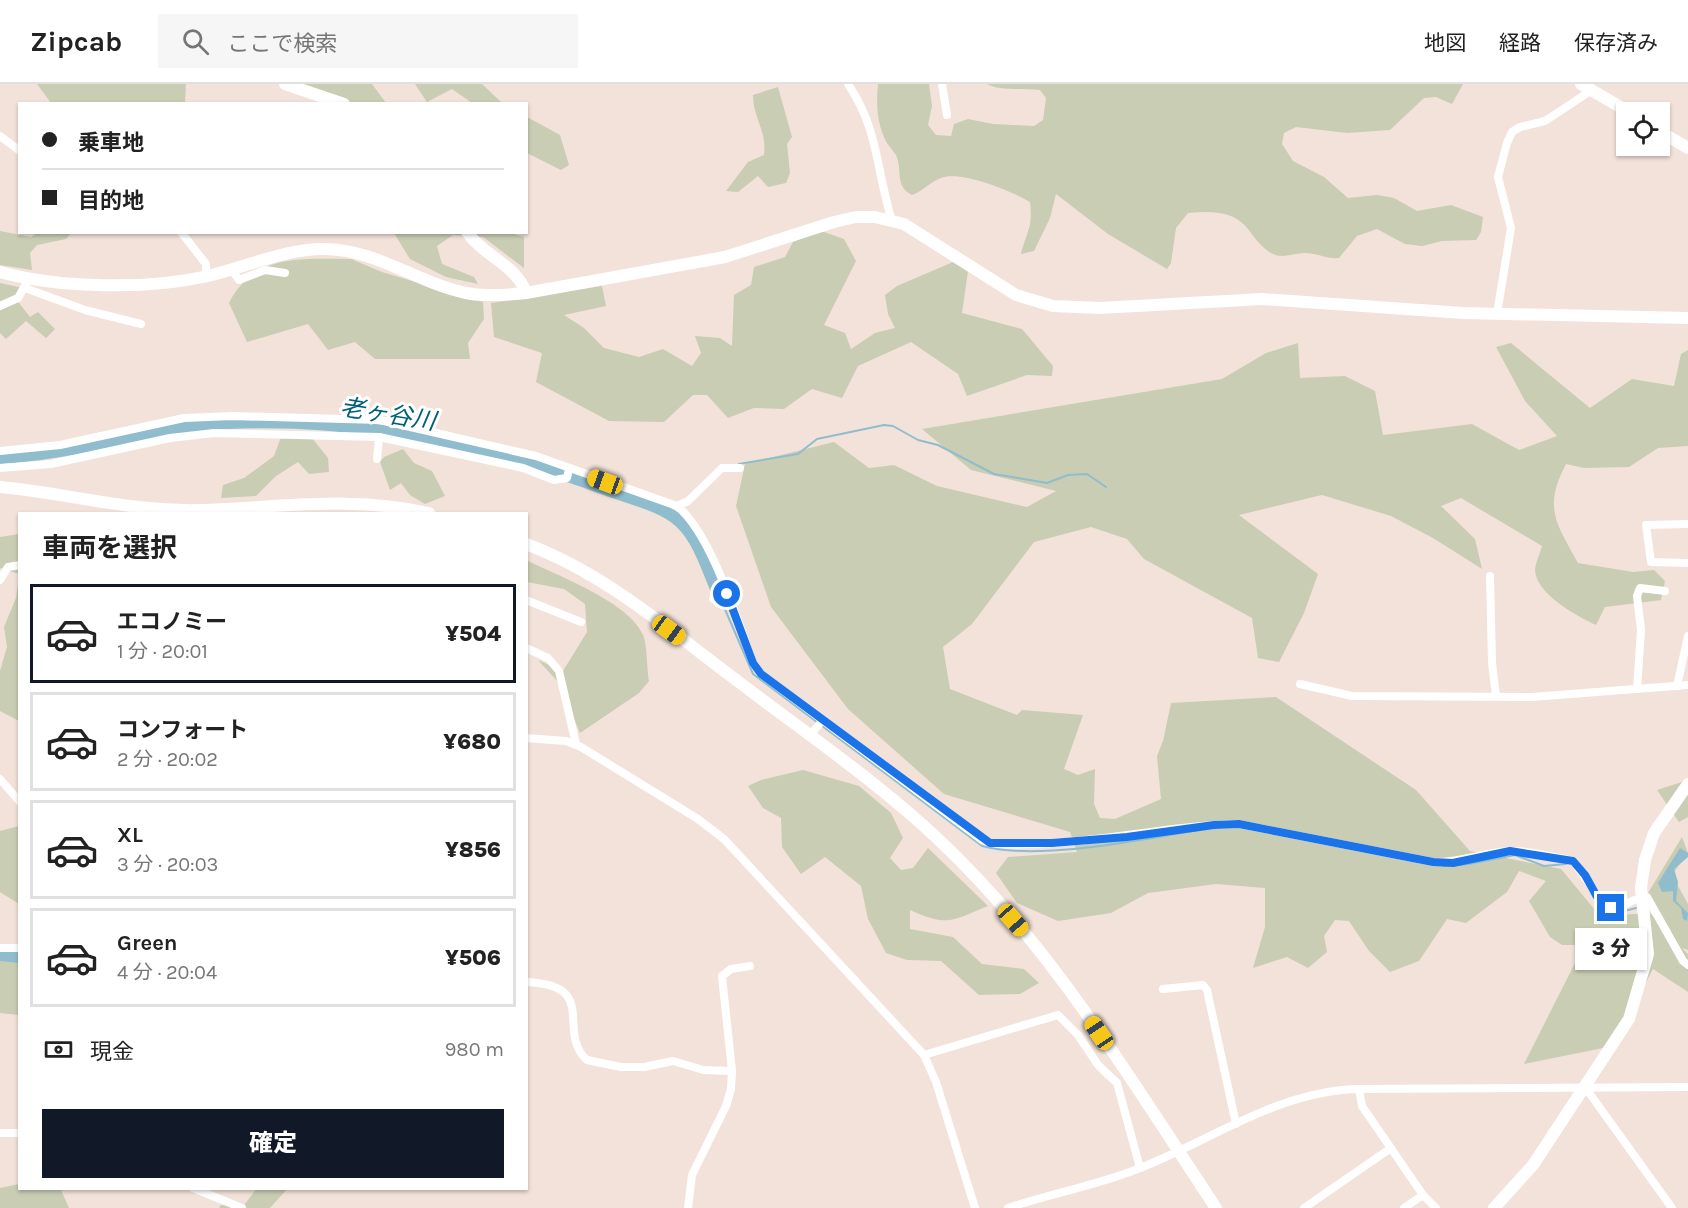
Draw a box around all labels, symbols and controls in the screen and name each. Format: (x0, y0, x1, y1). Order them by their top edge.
search box (158, 14, 578, 68)
text: Zipcab (30, 25, 122, 58)
icon: search (179, 25, 212, 58)
text: ここで検索 (227, 31, 337, 57)
text: 地図 (1424, 31, 1466, 55)
text: 経路 (1499, 31, 1541, 55)
text: 保存済み (1574, 31, 1658, 55)
map controls (1616, 102, 1670, 156)
button: locate (1616, 102, 1670, 156)
text: 乗車地 (78, 130, 144, 156)
text: 目的地 (78, 188, 144, 214)
water label: 老ヶ谷川 (338, 393, 441, 436)
car (585, 467, 625, 497)
text: 車両を選択 (42, 532, 177, 564)
route start (713, 580, 740, 607)
icon: car (45, 607, 99, 661)
text: エコノミー (117, 609, 227, 635)
car (649, 612, 689, 648)
text: ¥504 (445, 621, 501, 647)
text: 1 分 · 20:01 (117, 640, 208, 663)
icon: car (45, 715, 99, 769)
text: コンフォート (117, 717, 248, 743)
text: ¥680 (443, 729, 501, 755)
text: 2 分 · 20:02 (117, 748, 218, 771)
text: XL (117, 822, 143, 848)
icon: car (45, 823, 99, 877)
text: ¥856 (445, 837, 501, 863)
text: 3 分 · 20:03 (117, 853, 218, 876)
route end (1597, 894, 1624, 921)
car (994, 901, 1032, 939)
callout: 3 分 (1575, 929, 1647, 971)
text: Green (117, 930, 178, 956)
icon: car (45, 931, 99, 985)
text: 3 分 (1592, 937, 1630, 960)
text: ¥506 (445, 945, 501, 971)
text: 4 分 · 20:04 (117, 961, 217, 984)
car (1081, 1013, 1117, 1053)
icon: cash (42, 1033, 75, 1066)
text: 980 m (445, 1038, 504, 1061)
text: 現金 (90, 1039, 134, 1065)
button: 確定 (42, 1109, 504, 1178)

